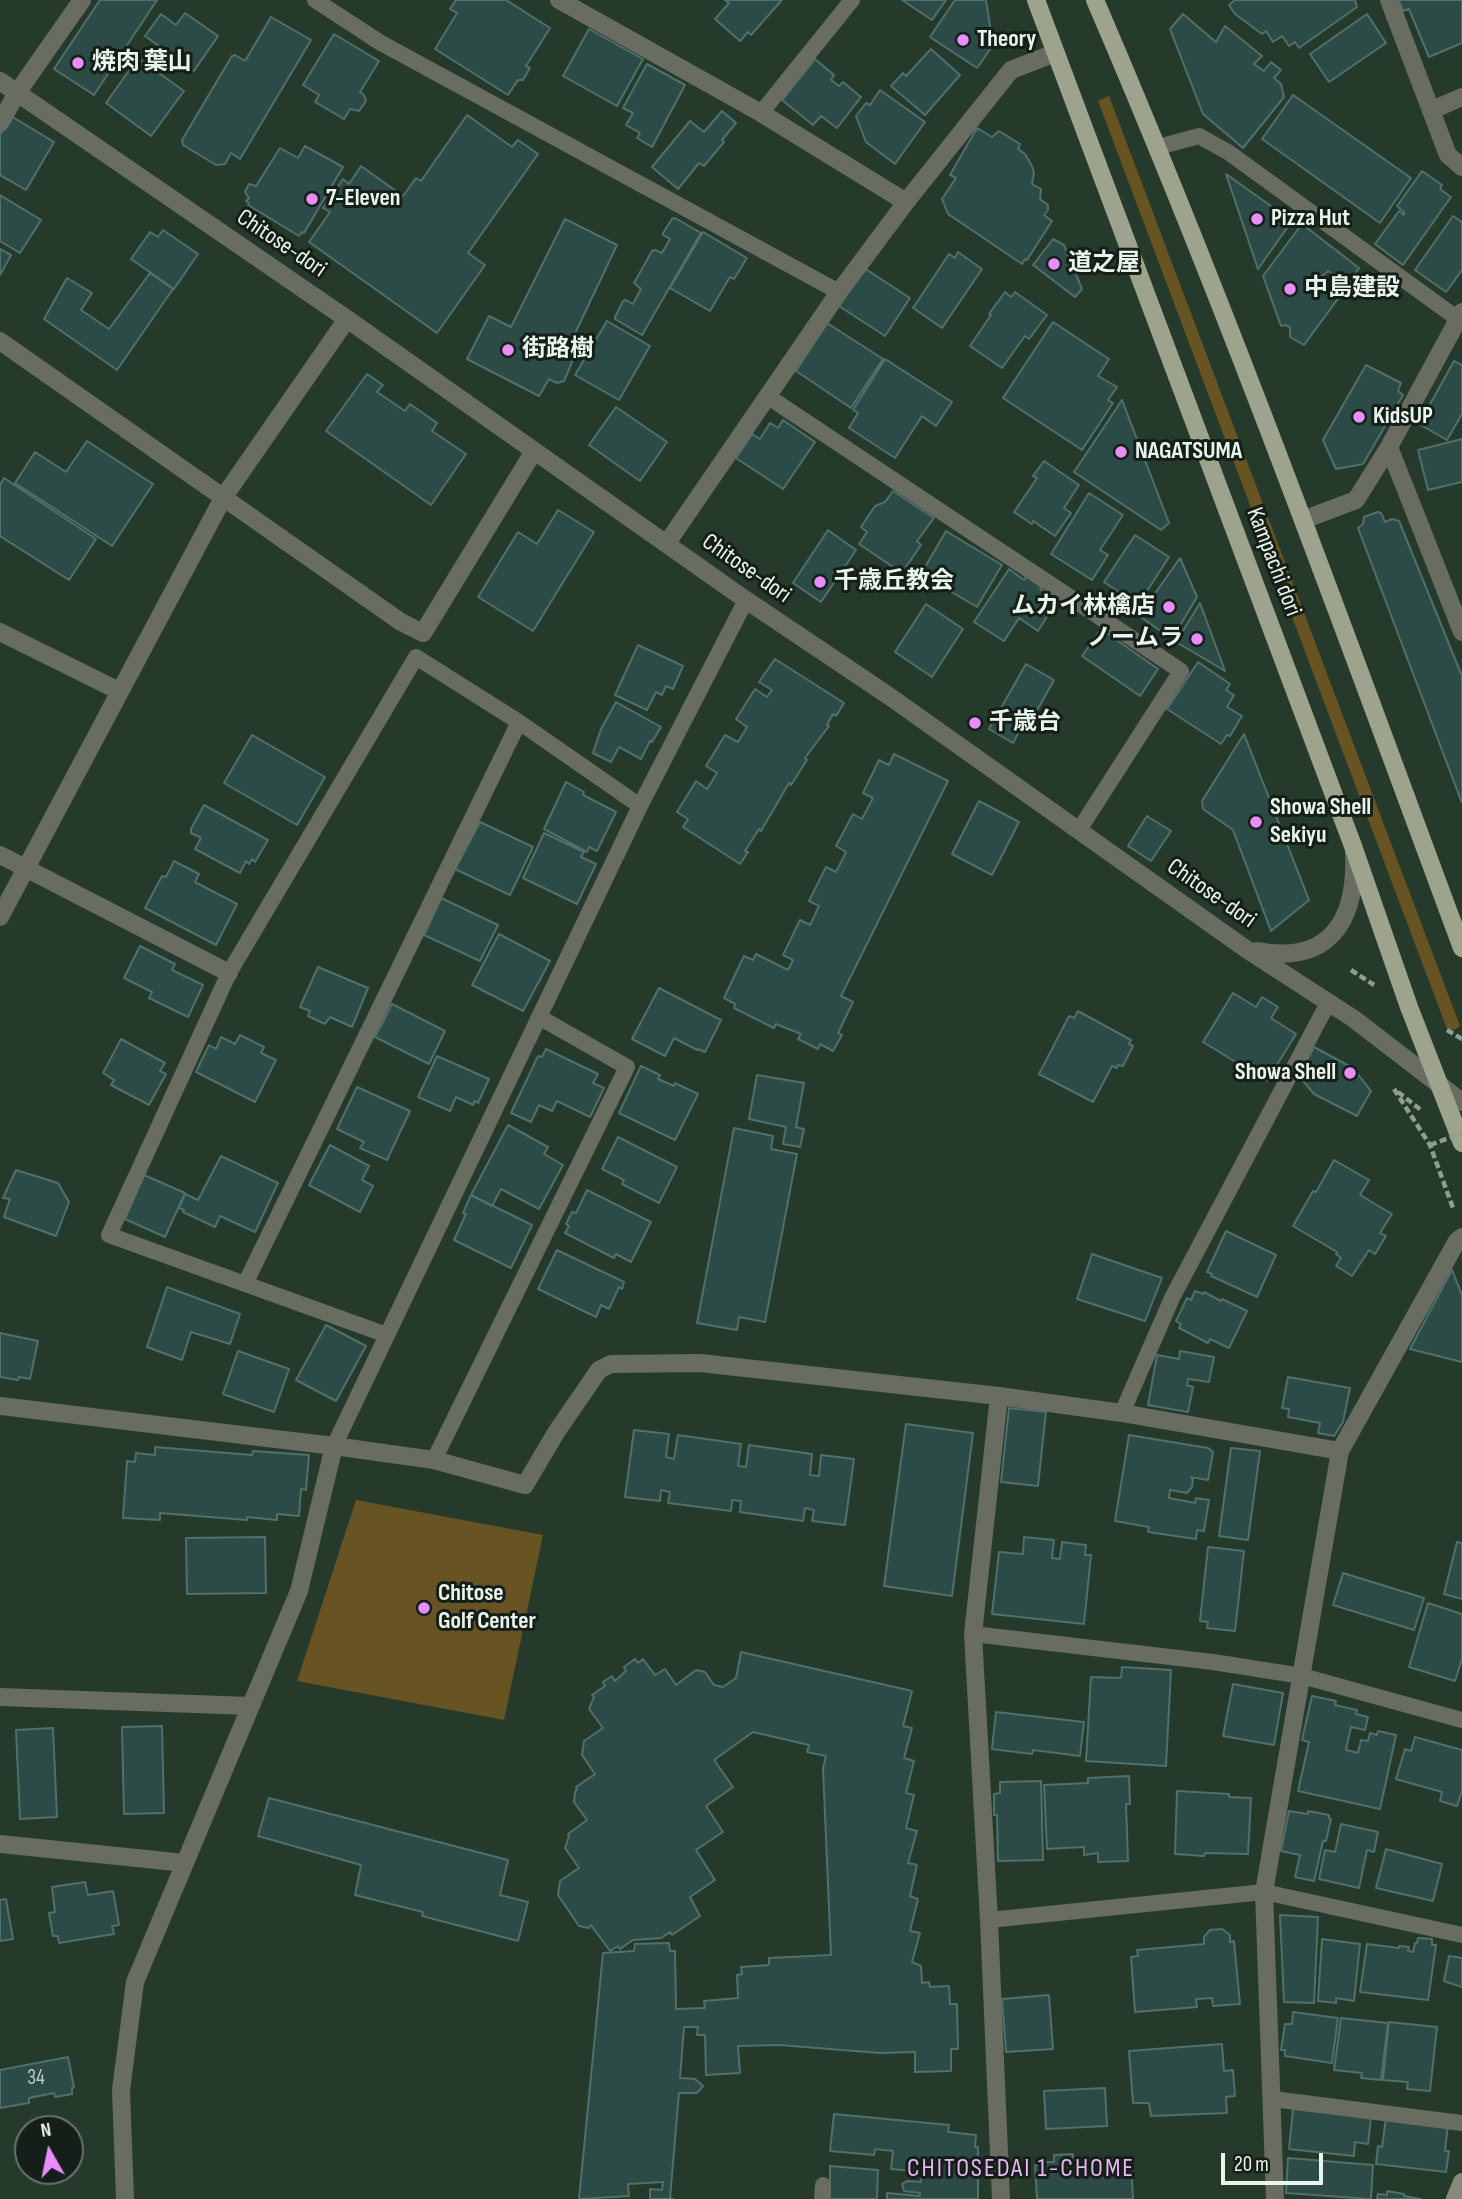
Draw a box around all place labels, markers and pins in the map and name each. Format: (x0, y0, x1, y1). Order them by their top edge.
place label: Theory (977, 26, 1036, 54)
marker: Theory (955, 32, 971, 48)
place label: 焼肉 葉山 (92, 49, 192, 77)
marker: 焼肉 葉山 (70, 55, 86, 71)
place label: 7-Eleven (326, 185, 400, 213)
marker: 7-Eleven (304, 191, 320, 207)
place label: Pizza Hut (1271, 205, 1350, 233)
marker: Pizza Hut (1249, 211, 1265, 227)
place label: 道之屋 (1068, 250, 1140, 278)
marker: 道之屋 (1046, 256, 1062, 272)
place label: 中島建設 (1304, 275, 1400, 303)
marker: 中島建設 (1282, 281, 1298, 297)
place label: 街路樹 (522, 336, 594, 364)
marker: 街路樹 (500, 342, 516, 358)
place label: KidsUP (1373, 403, 1433, 431)
marker: KidsUP (1351, 409, 1367, 425)
place label: NAGATSUMA (1135, 438, 1242, 466)
marker: NAGATSUMA (1113, 444, 1129, 460)
place label: 千歳丘教会 (834, 568, 954, 596)
marker: 千歳丘教会 (812, 574, 828, 590)
place label: ムカイ林檎店 (1011, 593, 1155, 621)
marker: ムカイ林檎店 (1161, 599, 1177, 615)
place label: ノームラ (1087, 625, 1183, 653)
marker: ノームラ (1189, 631, 1205, 647)
place label: 千歳台 (989, 709, 1061, 737)
marker: 千歳台 (967, 715, 983, 731)
place label: Showa Shell Sekiyu (1270, 794, 1371, 850)
marker: Showa Shell Sekiyu (1248, 814, 1264, 830)
place label: Showa Shell (1235, 1059, 1336, 1087)
marker: Showa Shell (1342, 1065, 1358, 1081)
place label: Chitose Golf Center (438, 1580, 536, 1636)
marker: Chitose Golf Center (416, 1600, 432, 1616)

